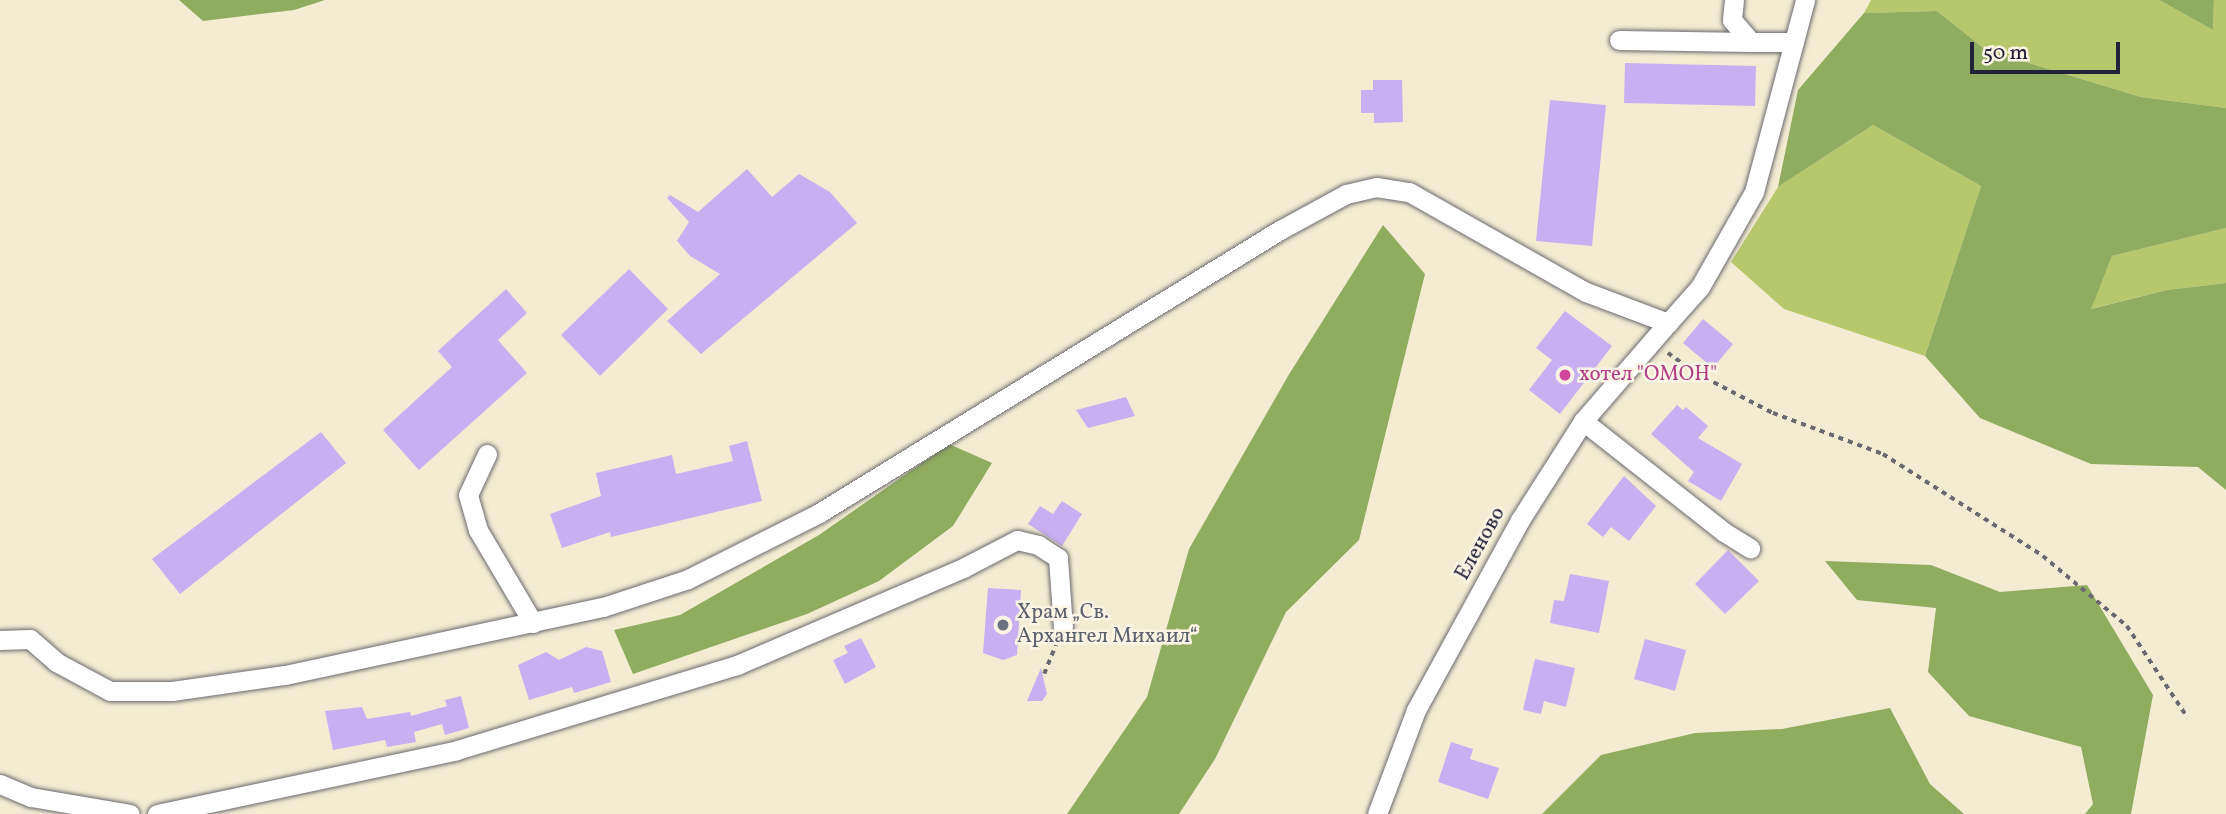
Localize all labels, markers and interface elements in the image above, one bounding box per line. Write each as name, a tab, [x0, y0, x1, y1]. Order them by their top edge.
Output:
scale bar	[1974, 28, 2124, 72]
text: 50 m	[1983, 39, 2028, 68]
place label: хотел "ОМОН"	[1579, 362, 1717, 388]
marker: хотел "ОМОН"	[1557, 367, 1573, 383]
street label: Еленово	[1451, 503, 1511, 585]
place label: Храм „Св. Архангел Михаил“	[1017, 600, 1198, 650]
marker: Храм „Св. Архангел Михаил“	[995, 617, 1011, 633]

